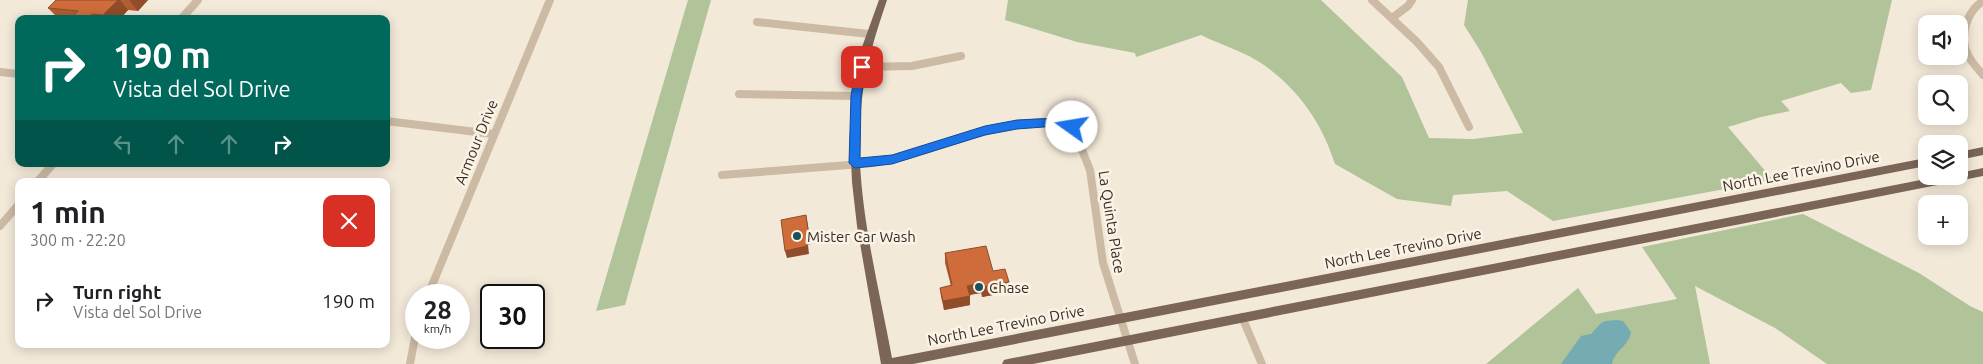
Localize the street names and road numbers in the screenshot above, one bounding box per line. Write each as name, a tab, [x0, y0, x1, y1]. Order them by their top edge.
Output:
street label: Armour Drive	[451, 97, 501, 187]
street label: North Lee Trevino Drive	[1721, 147, 1881, 195]
street label: La Quinta Place	[1095, 169, 1129, 275]
street label: North Lee Trevino Drive	[1323, 224, 1483, 272]
street label: North Lee Trevino Drive	[926, 301, 1086, 349]

